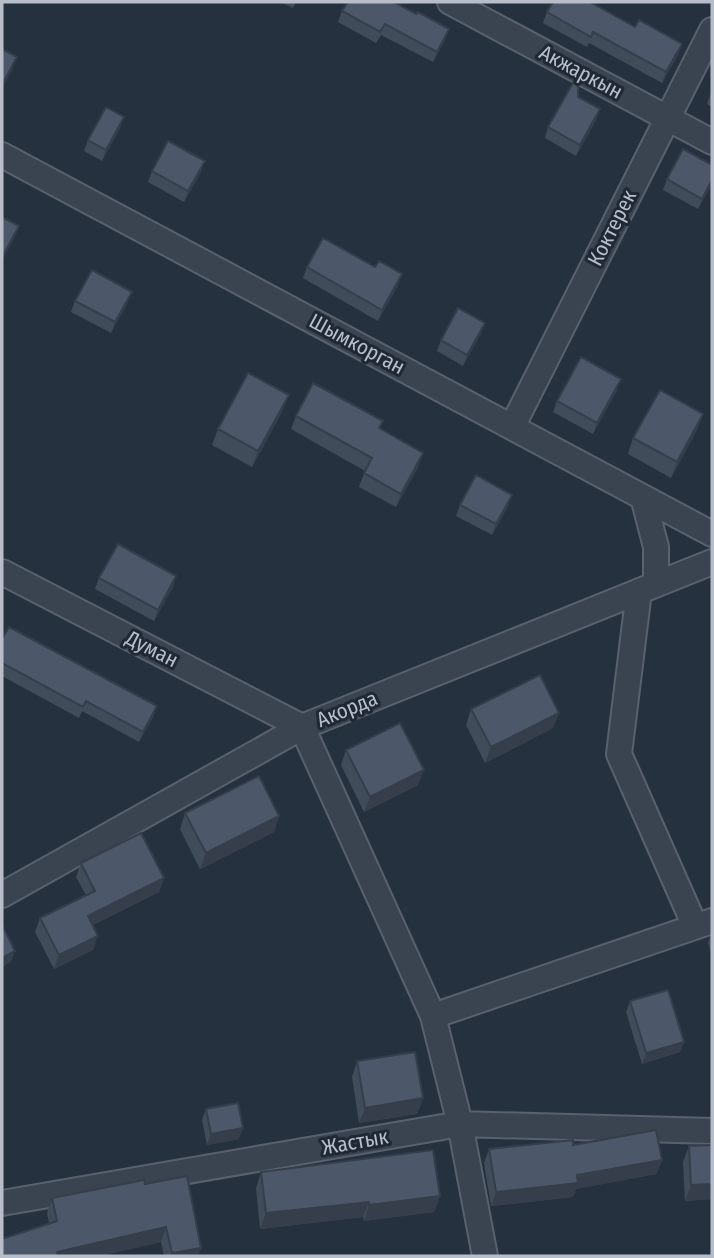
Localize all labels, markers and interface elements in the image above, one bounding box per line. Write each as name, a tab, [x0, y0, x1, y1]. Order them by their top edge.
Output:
street label: Акжаркын	[535, 39, 627, 105]
street label: Коктерек	[582, 186, 642, 270]
street label: Шымкорган	[305, 308, 409, 380]
street label: Думан	[121, 624, 182, 673]
street label: Акорда	[313, 685, 381, 733]
street label: Жастык	[320, 1123, 390, 1161]

